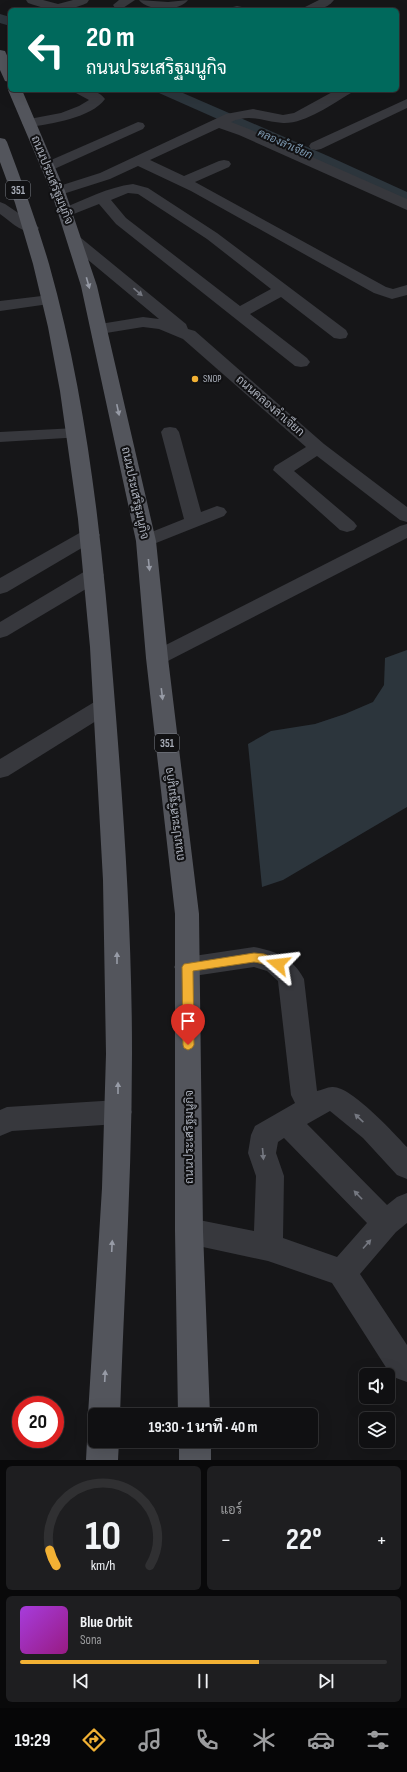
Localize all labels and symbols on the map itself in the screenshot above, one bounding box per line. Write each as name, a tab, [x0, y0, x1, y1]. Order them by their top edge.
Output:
water label: คลองลำเจียก	[256, 124, 315, 162]
street label: ถนนประเสริฐมนูกิจ	[27, 134, 77, 226]
road number: 351	[6, 181, 30, 199]
one-way arrow	[85, 278, 91, 290]
one-way arrow	[133, 287, 143, 296]
street label: ถนนคลองลำเจียก	[233, 371, 308, 440]
place label: SNOP	[203, 373, 222, 385]
marker: SNOP	[190, 374, 200, 384]
one-way arrow	[115, 404, 121, 416]
street label: ถนนประเสริฐมนูกิจ	[118, 446, 152, 540]
one-way arrow	[146, 559, 152, 571]
one-way arrow	[158, 688, 165, 700]
road number: 351	[155, 734, 179, 752]
street label: ถนนประเสริฐมนูกิจ	[162, 766, 188, 862]
position arrow	[257, 943, 299, 985]
one-way arrow	[114, 951, 120, 964]
pin	[171, 1004, 205, 1045]
one-way arrow	[115, 1081, 121, 1094]
street label: ถนนประเสริฐมนูกิจ	[182, 1090, 197, 1184]
one-way arrow	[354, 1113, 364, 1123]
one-way arrow	[260, 1147, 267, 1160]
one-way arrow	[353, 1190, 363, 1200]
one-way arrow	[363, 1238, 372, 1249]
one-way arrow	[108, 1240, 115, 1252]
one-way arrow	[102, 1370, 109, 1382]
speed limit sign: 20	[12, 1396, 64, 1448]

